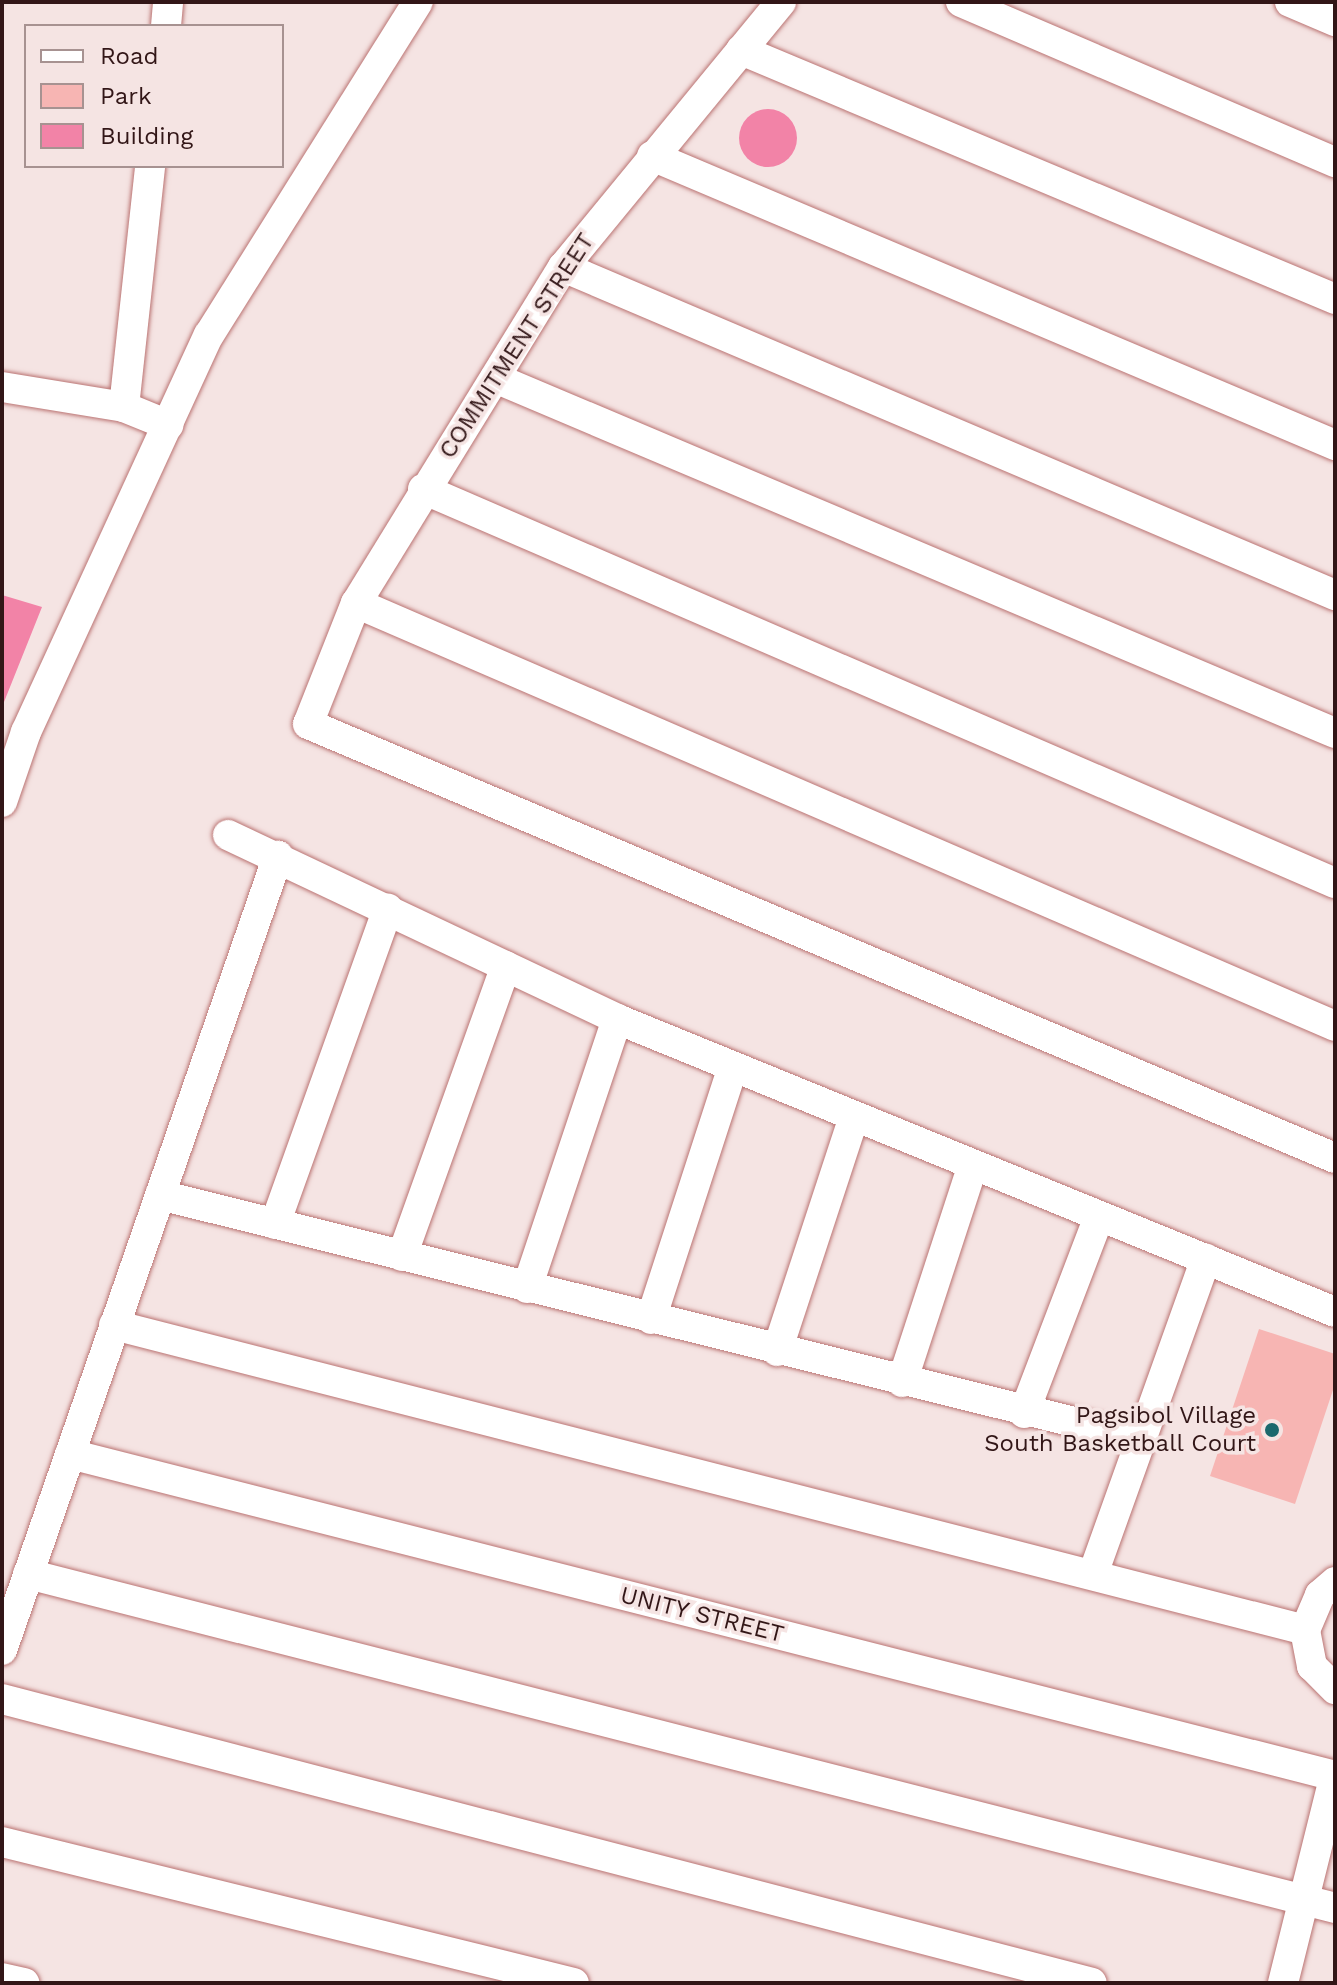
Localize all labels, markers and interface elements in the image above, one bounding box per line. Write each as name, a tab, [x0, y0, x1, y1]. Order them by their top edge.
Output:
legend	[24, 24, 284, 168]
text: Road	[100, 42, 159, 70]
text: Park	[100, 82, 152, 110]
text: Building	[100, 122, 193, 150]
street label: COMMITMENT STREET	[433, 228, 601, 464]
place label: Pagsibol Village South Basketball Court	[983, 1402, 1256, 1458]
marker: Pagsibol Village South Basketball Court	[1263, 1421, 1281, 1439]
street label: UNITY STREET	[617, 1581, 787, 1649]

